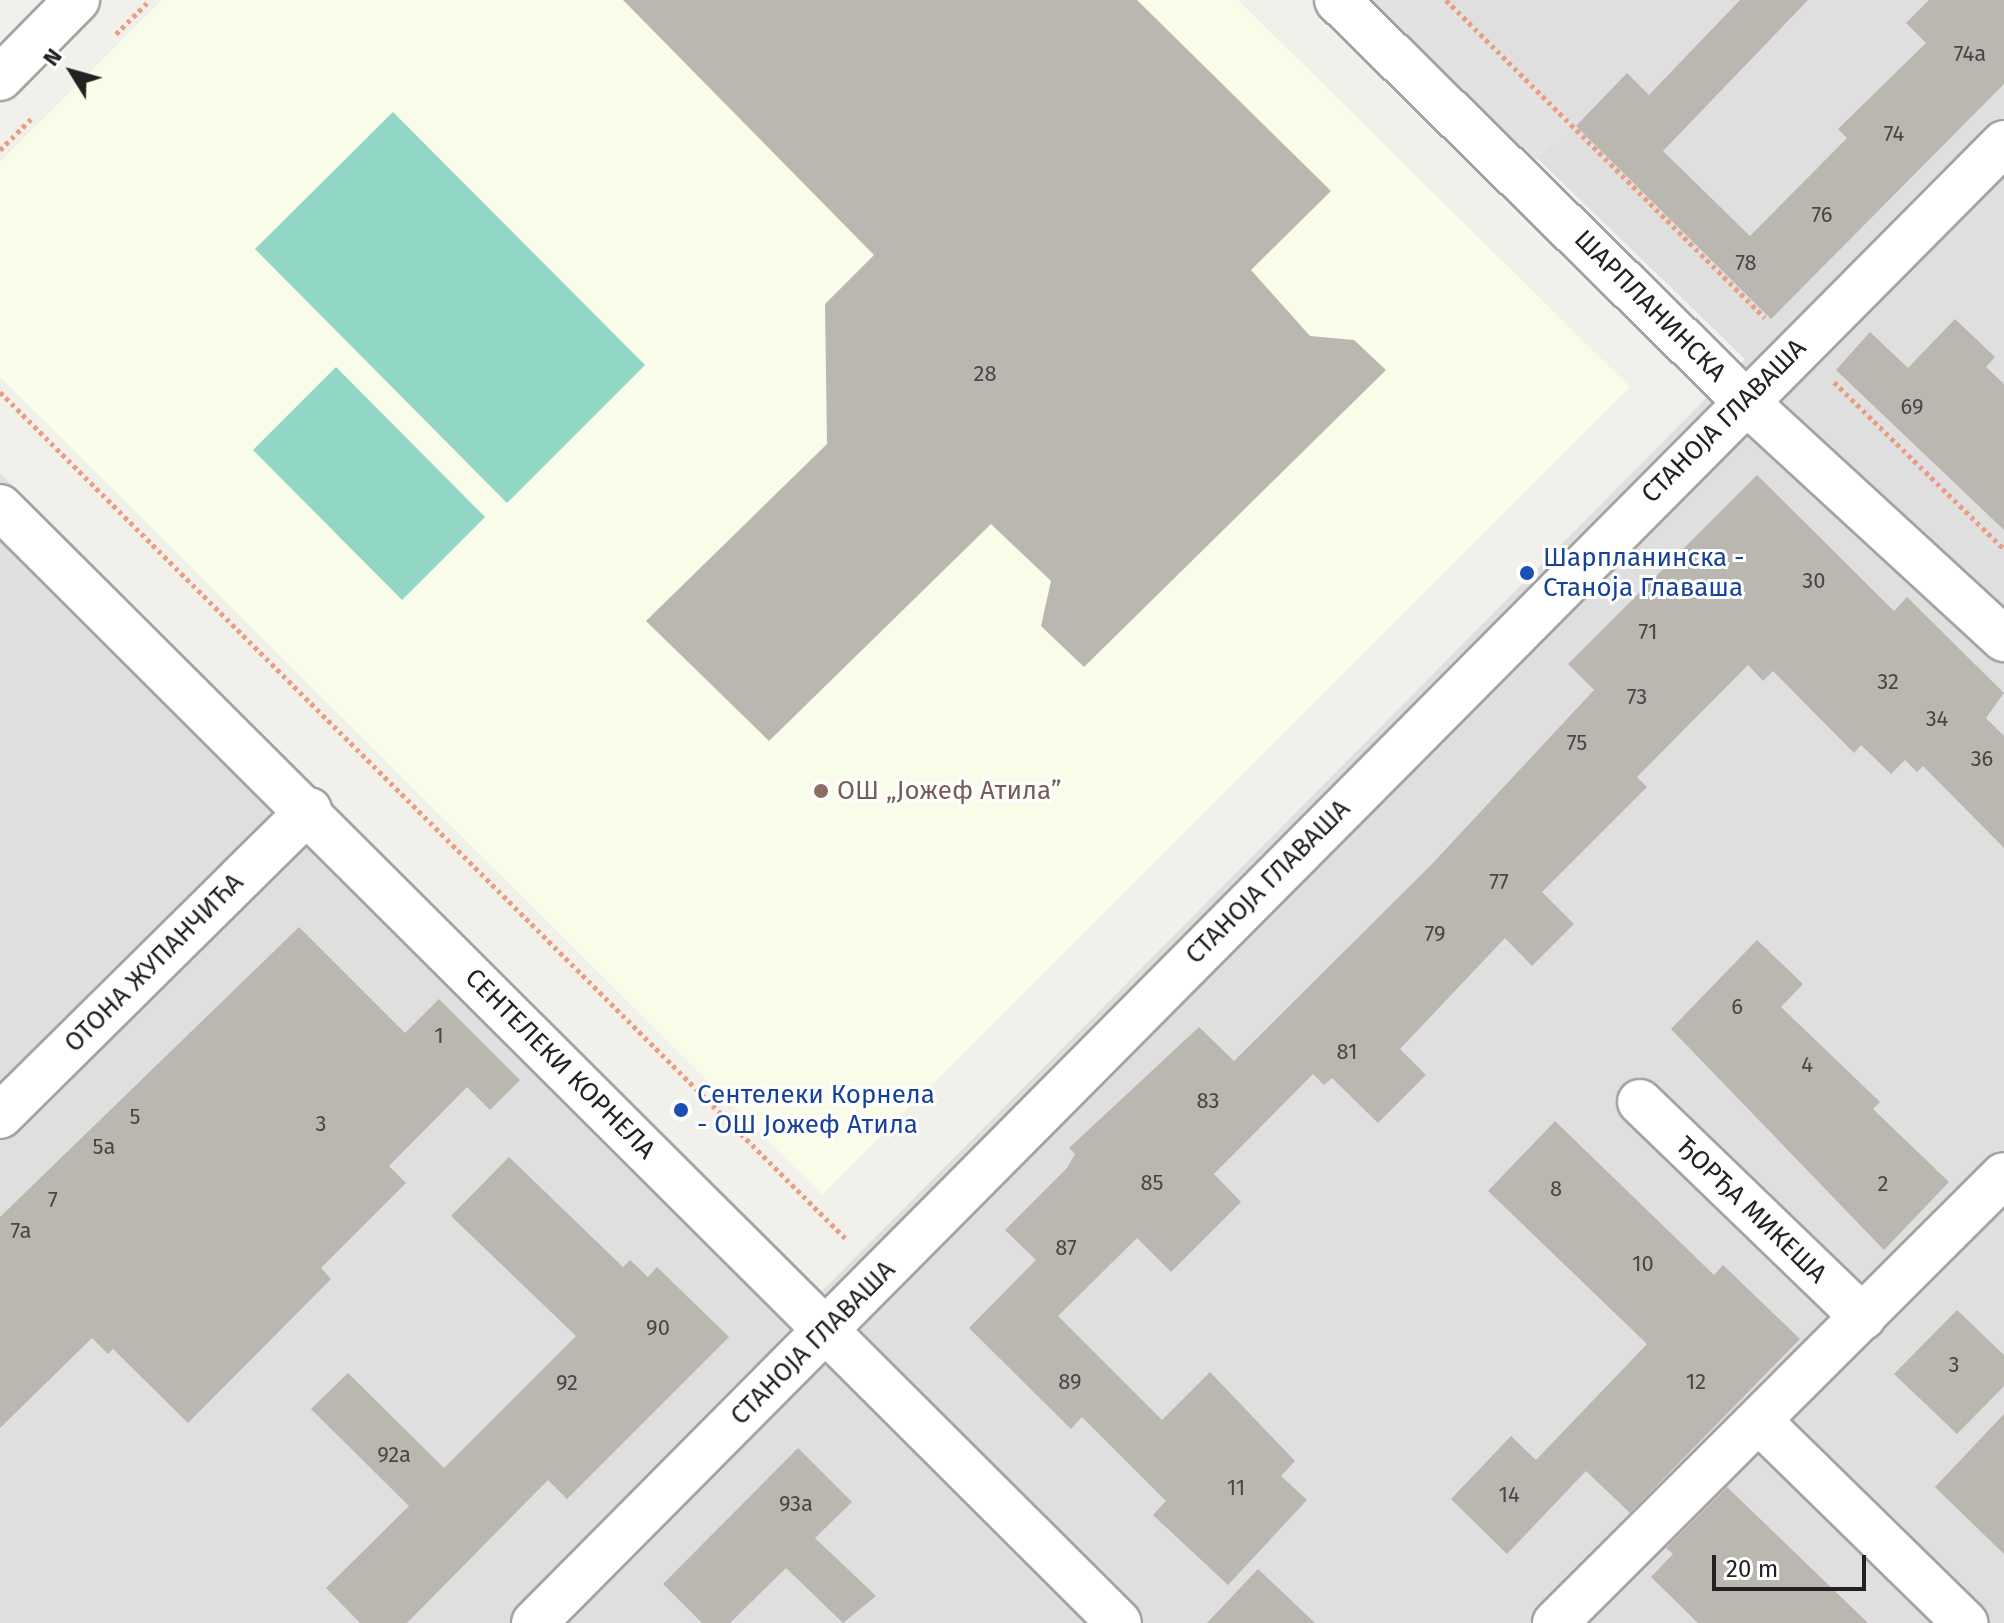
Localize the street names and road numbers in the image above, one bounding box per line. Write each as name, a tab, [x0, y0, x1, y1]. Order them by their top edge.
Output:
street label: ШАРПЛАНИНСКА	[1568, 224, 1732, 388]
street label: СТАНОЈА ГЛАВАША	[1635, 332, 1813, 510]
street label: СТАНОЈА ГЛАВАША	[1179, 793, 1357, 971]
street label: ОТОНА ЖУПАНЧИЋА	[58, 867, 250, 1059]
street label: СЕНТЕЛЕКИ КОРНЕЛА	[458, 962, 662, 1166]
street label: ЂОРЂА МИКЕША	[1669, 1130, 1833, 1290]
street label: СТАНОЈА ГЛАВАША	[724, 1254, 902, 1432]

